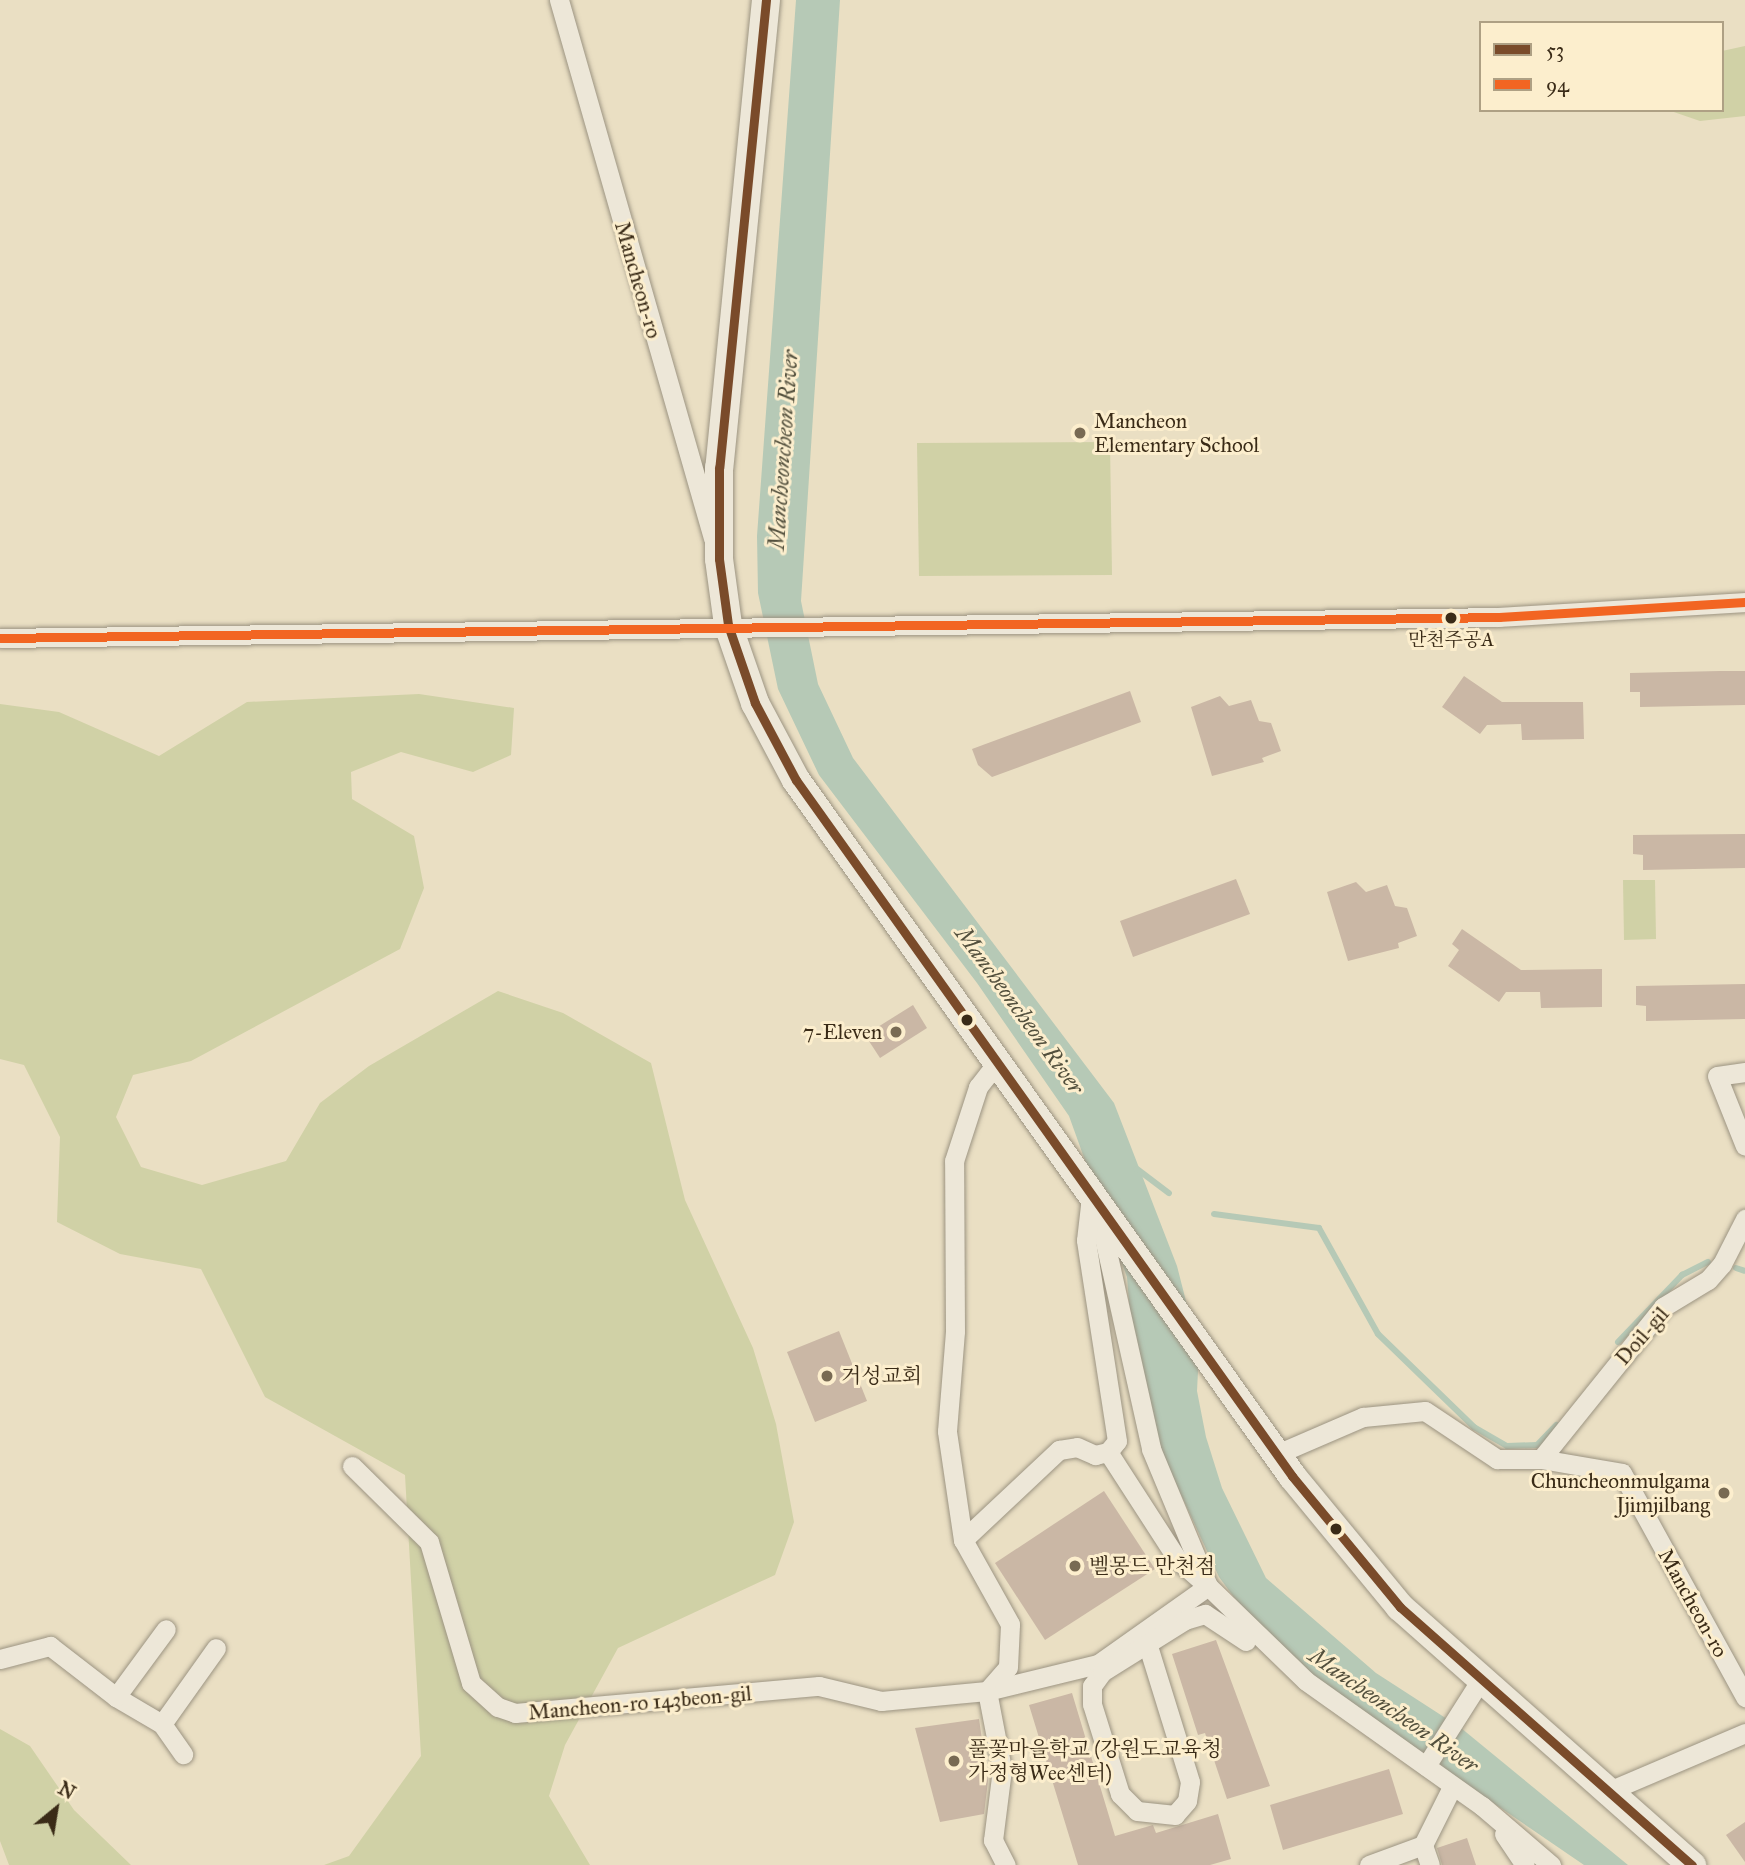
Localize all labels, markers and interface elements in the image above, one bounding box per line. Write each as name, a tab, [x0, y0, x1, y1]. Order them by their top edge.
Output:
legend	[1479, 21, 1724, 112]
text: 53	[1546, 37, 1564, 63]
text: 94	[1546, 72, 1569, 98]
street label: Mancheon-ro	[609, 219, 667, 341]
water label: Mancheoncheon River	[762, 349, 804, 551]
place label: Mancheon Elementary School	[1094, 408, 1259, 458]
marker: Mancheon Elementary School	[1072, 425, 1088, 441]
marker: 만천주공A	[1444, 611, 1458, 625]
place label: 만천주공A	[1408, 629, 1494, 651]
water label: Mancheoncheon River	[950, 921, 1090, 1099]
unlabelled marker	[960, 1013, 974, 1027]
place label: 7-Eleven	[803, 1019, 882, 1045]
marker: 7-Eleven	[888, 1024, 904, 1040]
street label: Doil-gil	[1610, 1302, 1674, 1370]
place label: 거성교회	[841, 1363, 922, 1389]
marker: 거성교회	[819, 1368, 835, 1384]
place label: Chuncheonmulgama Jjimjilbang	[1531, 1468, 1710, 1518]
marker: Chuncheonmulgama Jjimjilbang	[1716, 1485, 1732, 1501]
unlabelled marker	[1329, 1522, 1343, 1536]
street label: Mancheon-ro	[1653, 1544, 1733, 1662]
place label: 벨몽드 만천점	[1089, 1553, 1215, 1579]
marker: 벨몽드 만천점	[1067, 1558, 1083, 1574]
water label: Mancheoncheon River	[1304, 1641, 1484, 1779]
street label: Mancheon-ro 143beon-gil	[527, 1681, 753, 1725]
place label: 풀꽃마을학교 (강원도교육청 가정형Wee센터)	[968, 1736, 1222, 1786]
marker: 풀꽃마을학교 (강원도교육청 가정형Wee센터)	[946, 1753, 962, 1769]
north arrow	[21, 1774, 91, 1844]
text: N	[54, 1776, 79, 1804]

